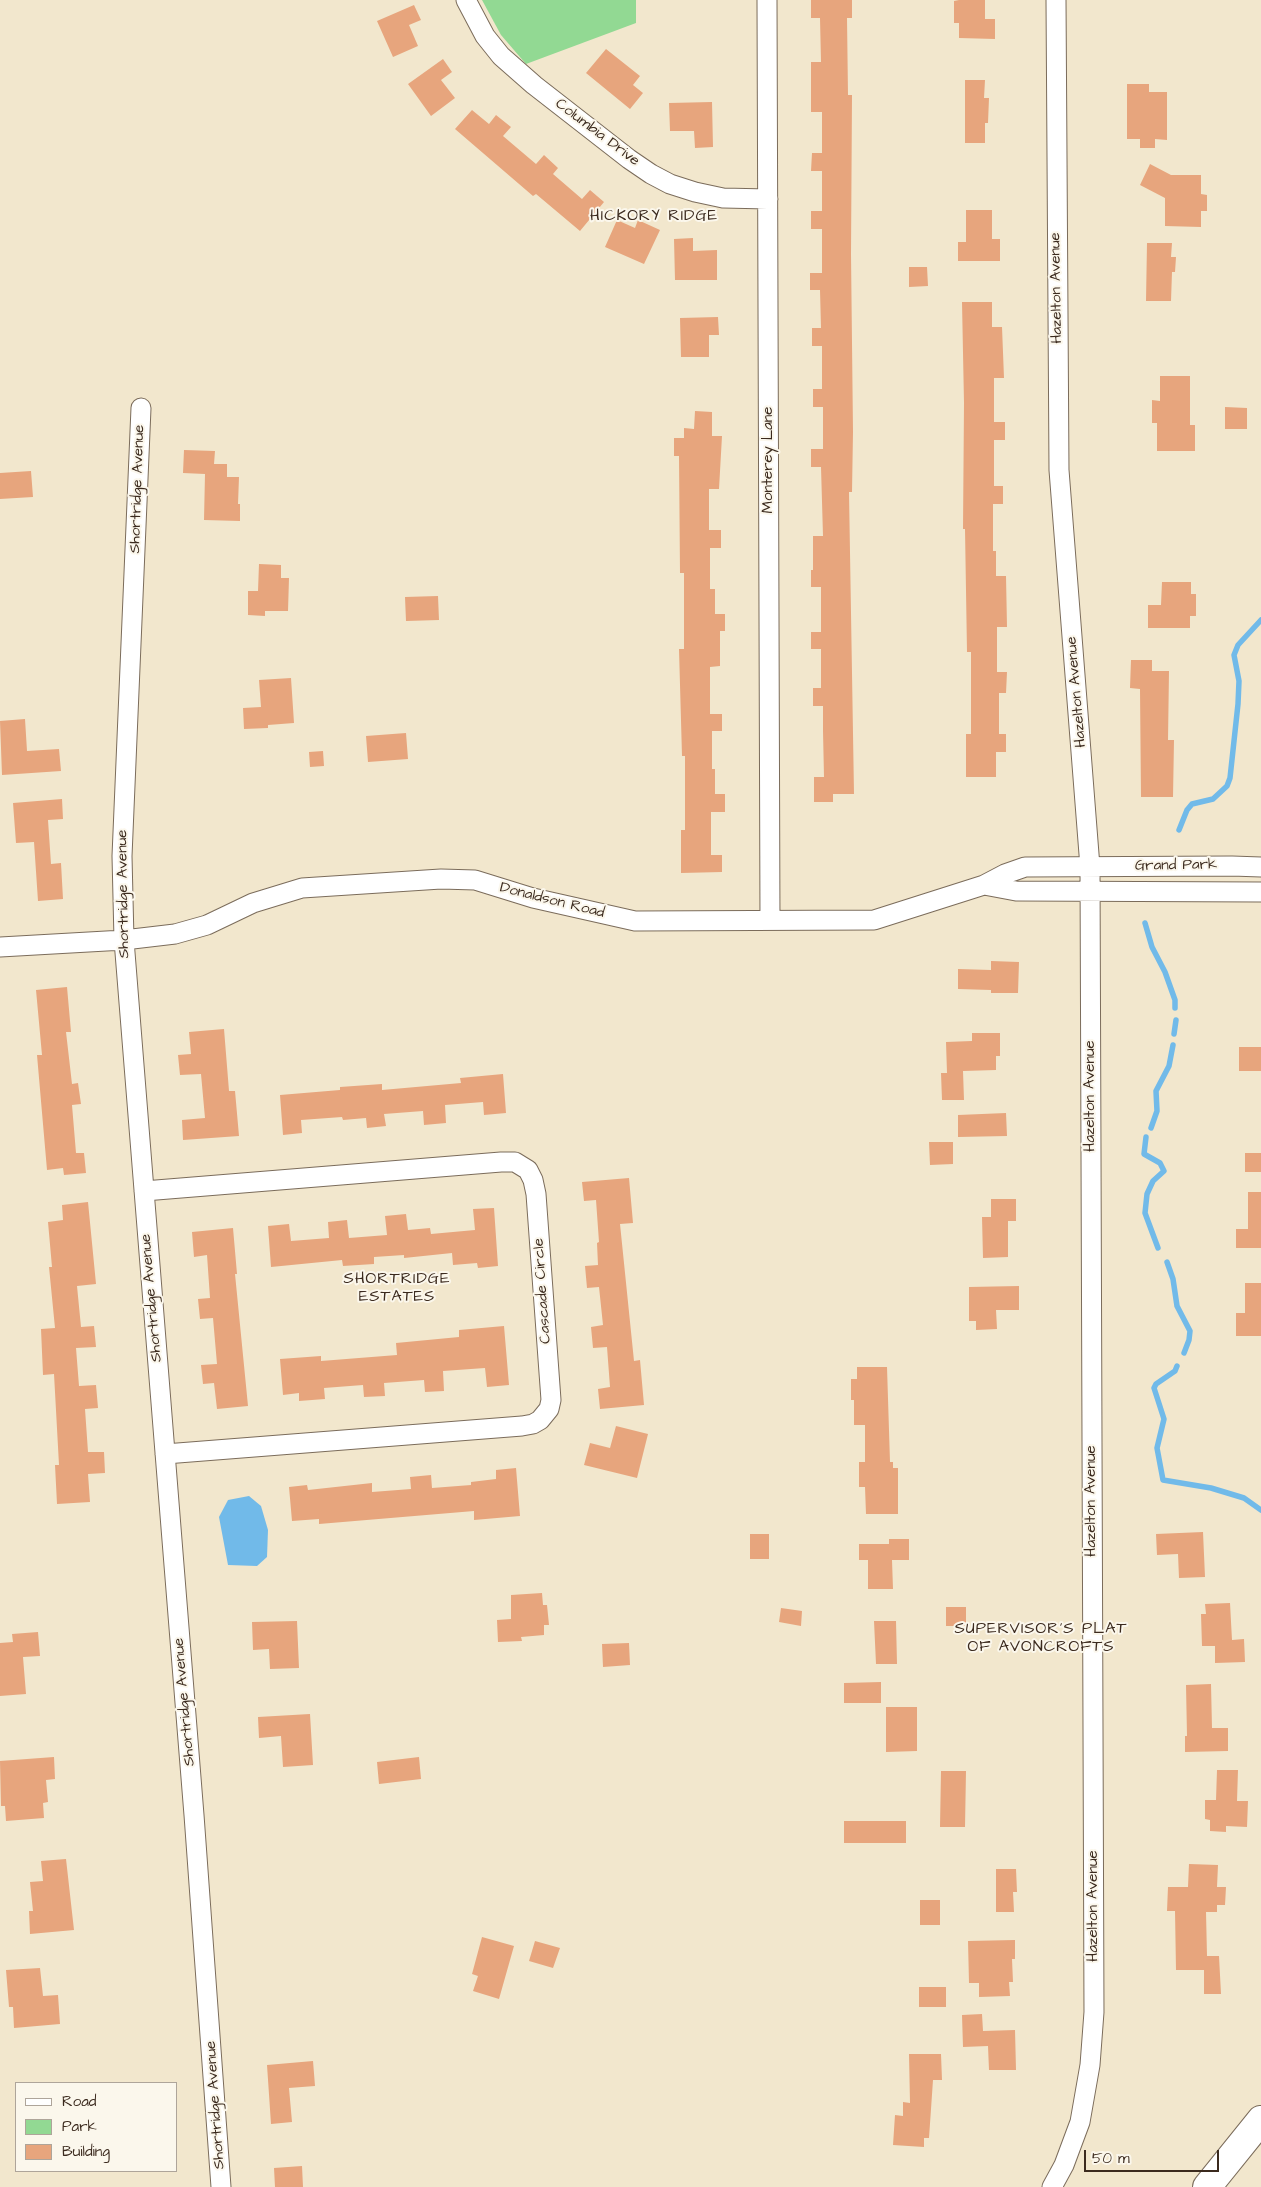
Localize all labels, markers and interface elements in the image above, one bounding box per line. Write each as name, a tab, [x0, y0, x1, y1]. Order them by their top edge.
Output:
street label: Columbia Drive	[551, 95, 643, 171]
district label: HICKORY RIDGE	[588, 207, 720, 227]
street label: Hazelton Avenue	[1047, 232, 1067, 344]
street label: Monterey Lane	[760, 407, 778, 513]
street label: Shortridge Avenue	[127, 424, 149, 554]
street label: Hazelton Avenue	[1063, 636, 1091, 748]
street label: Shortridge Avenue	[114, 830, 134, 958]
street label: Grand Park	[1135, 856, 1217, 876]
street label: Donaldson Road	[498, 879, 606, 923]
street label: Hazelton Avenue	[1082, 1040, 1100, 1152]
street label: Shortridge Avenue	[137, 1233, 167, 1363]
street label: Cascade Circle	[530, 1238, 556, 1344]
district label: SHORTRIDGE ESTATES	[342, 1270, 452, 1308]
street label: Hazelton Avenue	[1083, 1445, 1101, 1557]
district label: SUPERVISOR'S PLAT OF AVONCROFTS	[952, 1620, 1130, 1658]
street label: Shortridge Avenue	[170, 1637, 200, 1767]
street label: Hazelton Avenue	[1085, 1850, 1103, 1962]
street label: Shortridge Avenue	[203, 2040, 229, 2170]
legend	[15, 2082, 178, 2172]
text: Road	[62, 2091, 96, 2112]
text: Park	[62, 2116, 97, 2137]
scale bar	[1086, 2140, 1221, 2172]
text: Building	[62, 2141, 110, 2162]
text: 50 m	[1092, 2148, 1130, 2169]

